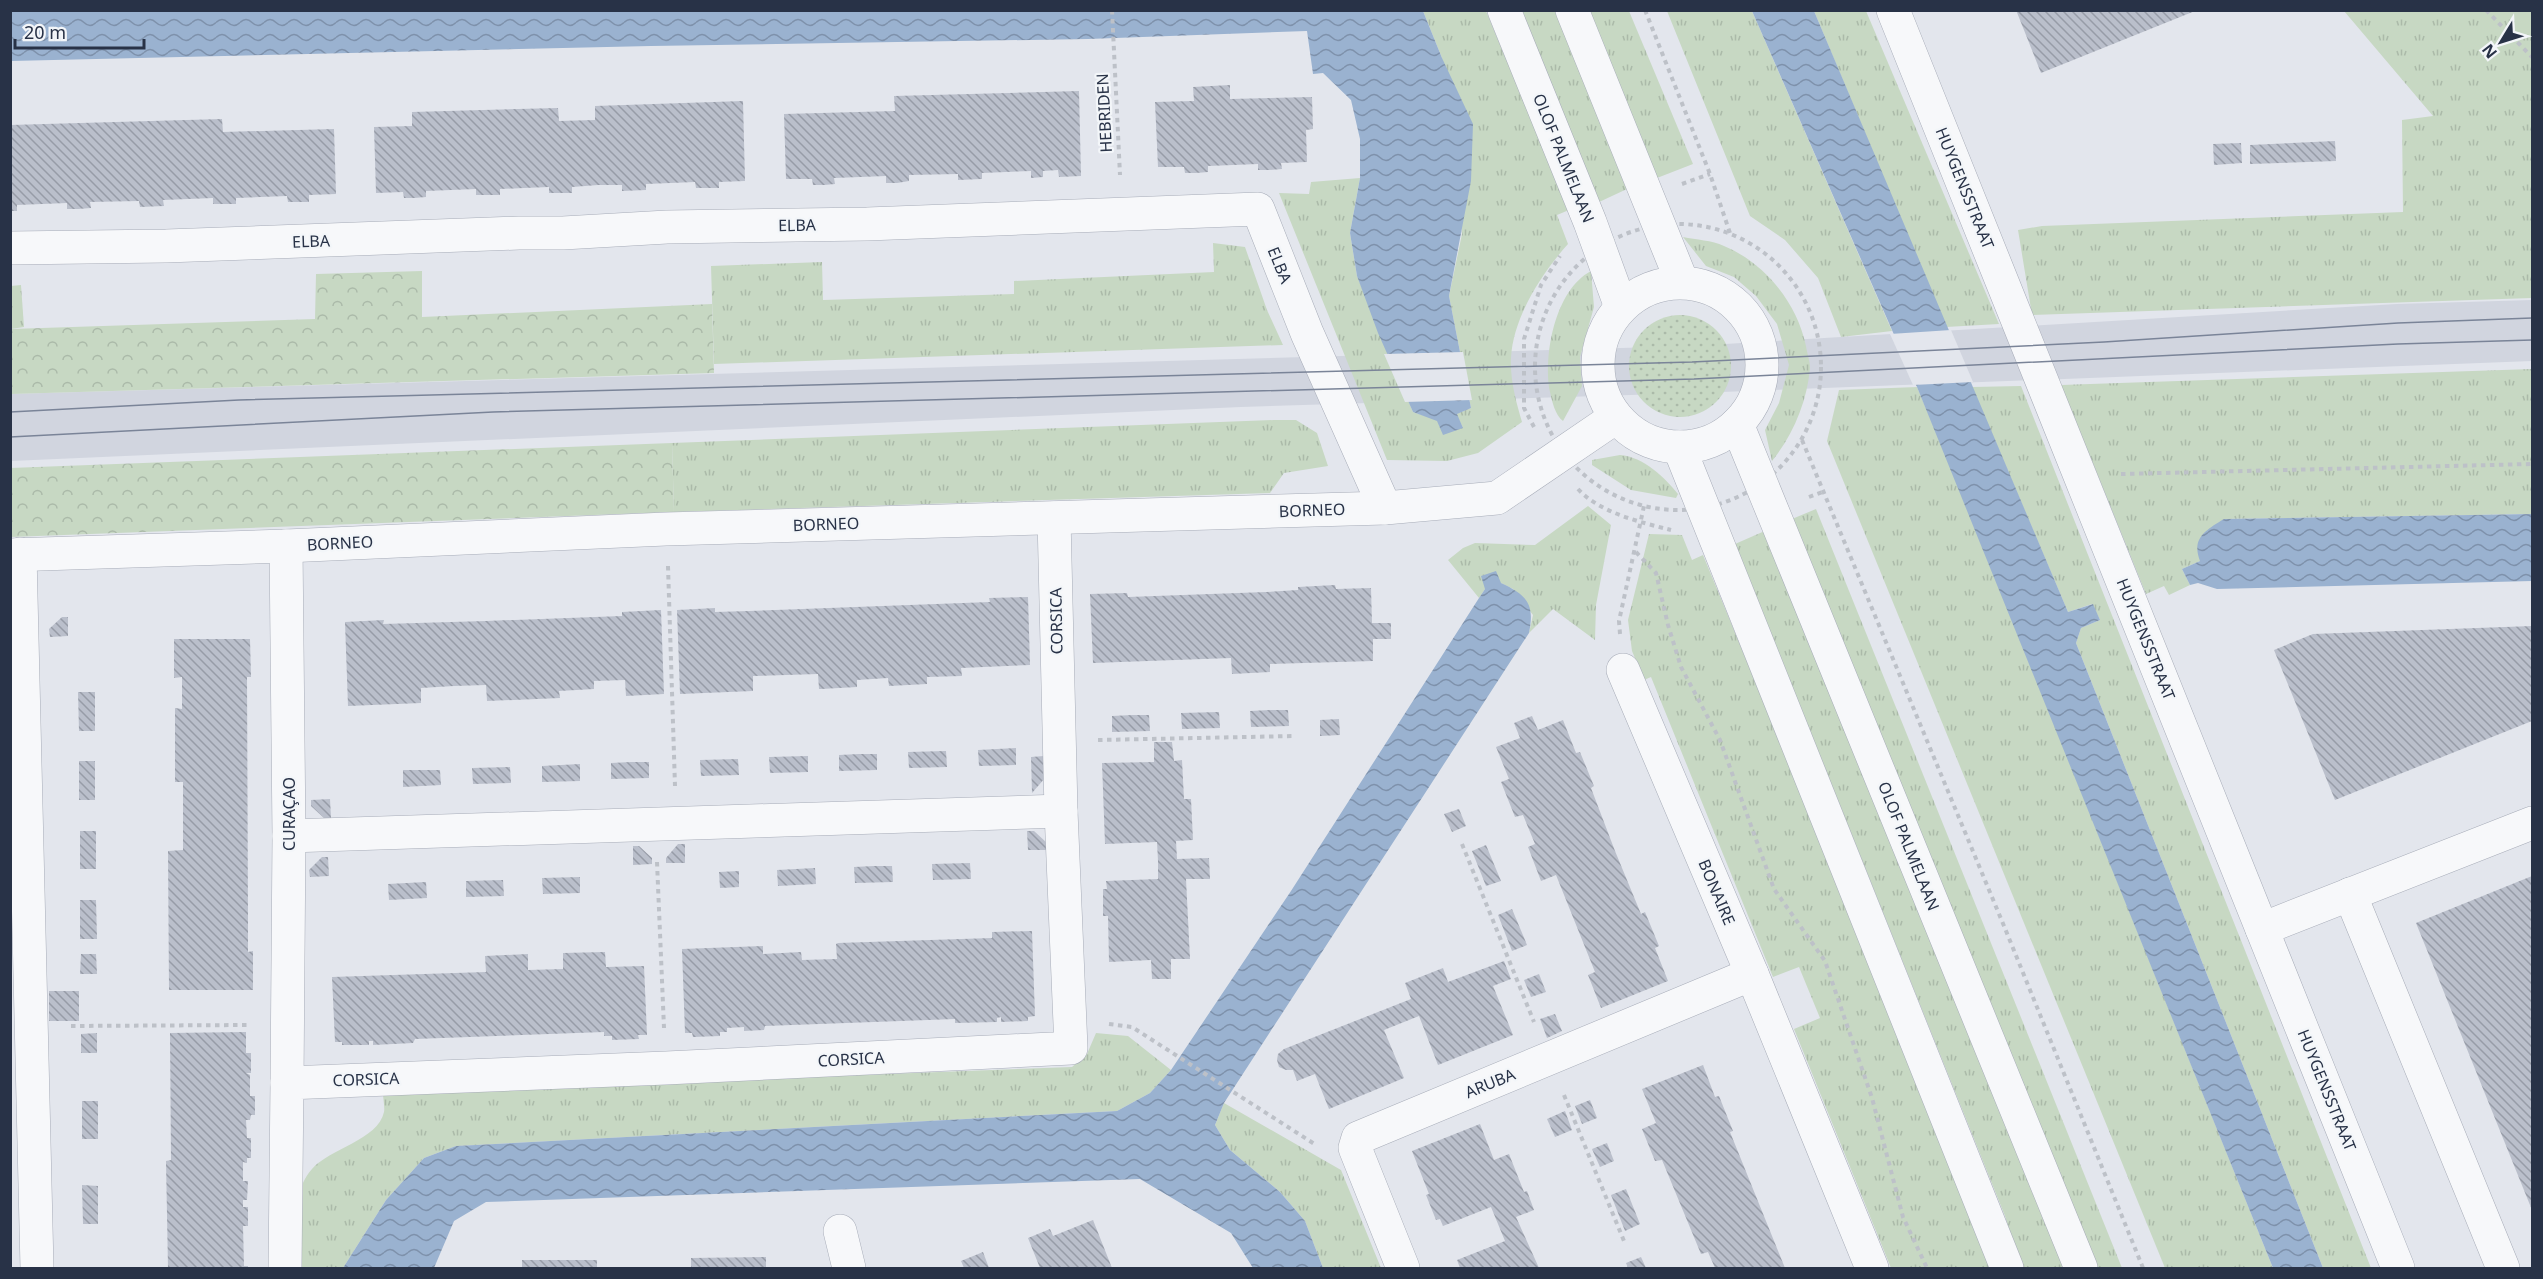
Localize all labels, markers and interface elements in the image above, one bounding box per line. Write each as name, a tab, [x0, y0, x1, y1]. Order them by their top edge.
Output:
scale bar	[15, 12, 144, 50]
north arrow	[2471, 12, 2531, 72]
text: 20 m	[24, 20, 66, 44]
text: N	[2477, 39, 2502, 63]
street label: HEBRIDEN	[1091, 73, 1117, 153]
street label: OLOF PALMELAAN	[1528, 90, 1600, 226]
street label: HUYGENSSTRAAT	[1931, 124, 2000, 252]
street label: ELBA	[778, 214, 817, 236]
street label: ELBA	[292, 229, 331, 253]
street label: ELBA	[1263, 243, 1298, 287]
street label: BORNEO	[1278, 498, 1346, 522]
street label: BORNEO	[792, 512, 860, 536]
street label: BORNEO	[306, 530, 374, 556]
street label: HUYGENSSTRAAT	[2112, 575, 2181, 703]
street label: CORSICA	[1044, 587, 1068, 655]
street label: CURAÇAO	[278, 777, 300, 851]
street label: OLOF PALMELAAN	[1873, 778, 1945, 914]
street label: BONAIRE	[1693, 856, 1741, 928]
street label: HUYGENSSTRAAT	[2293, 1026, 2362, 1154]
street label: CORSICA	[817, 1046, 886, 1072]
street label: ARUBA	[1462, 1063, 1519, 1103]
street label: CORSICA	[332, 1067, 401, 1091]

